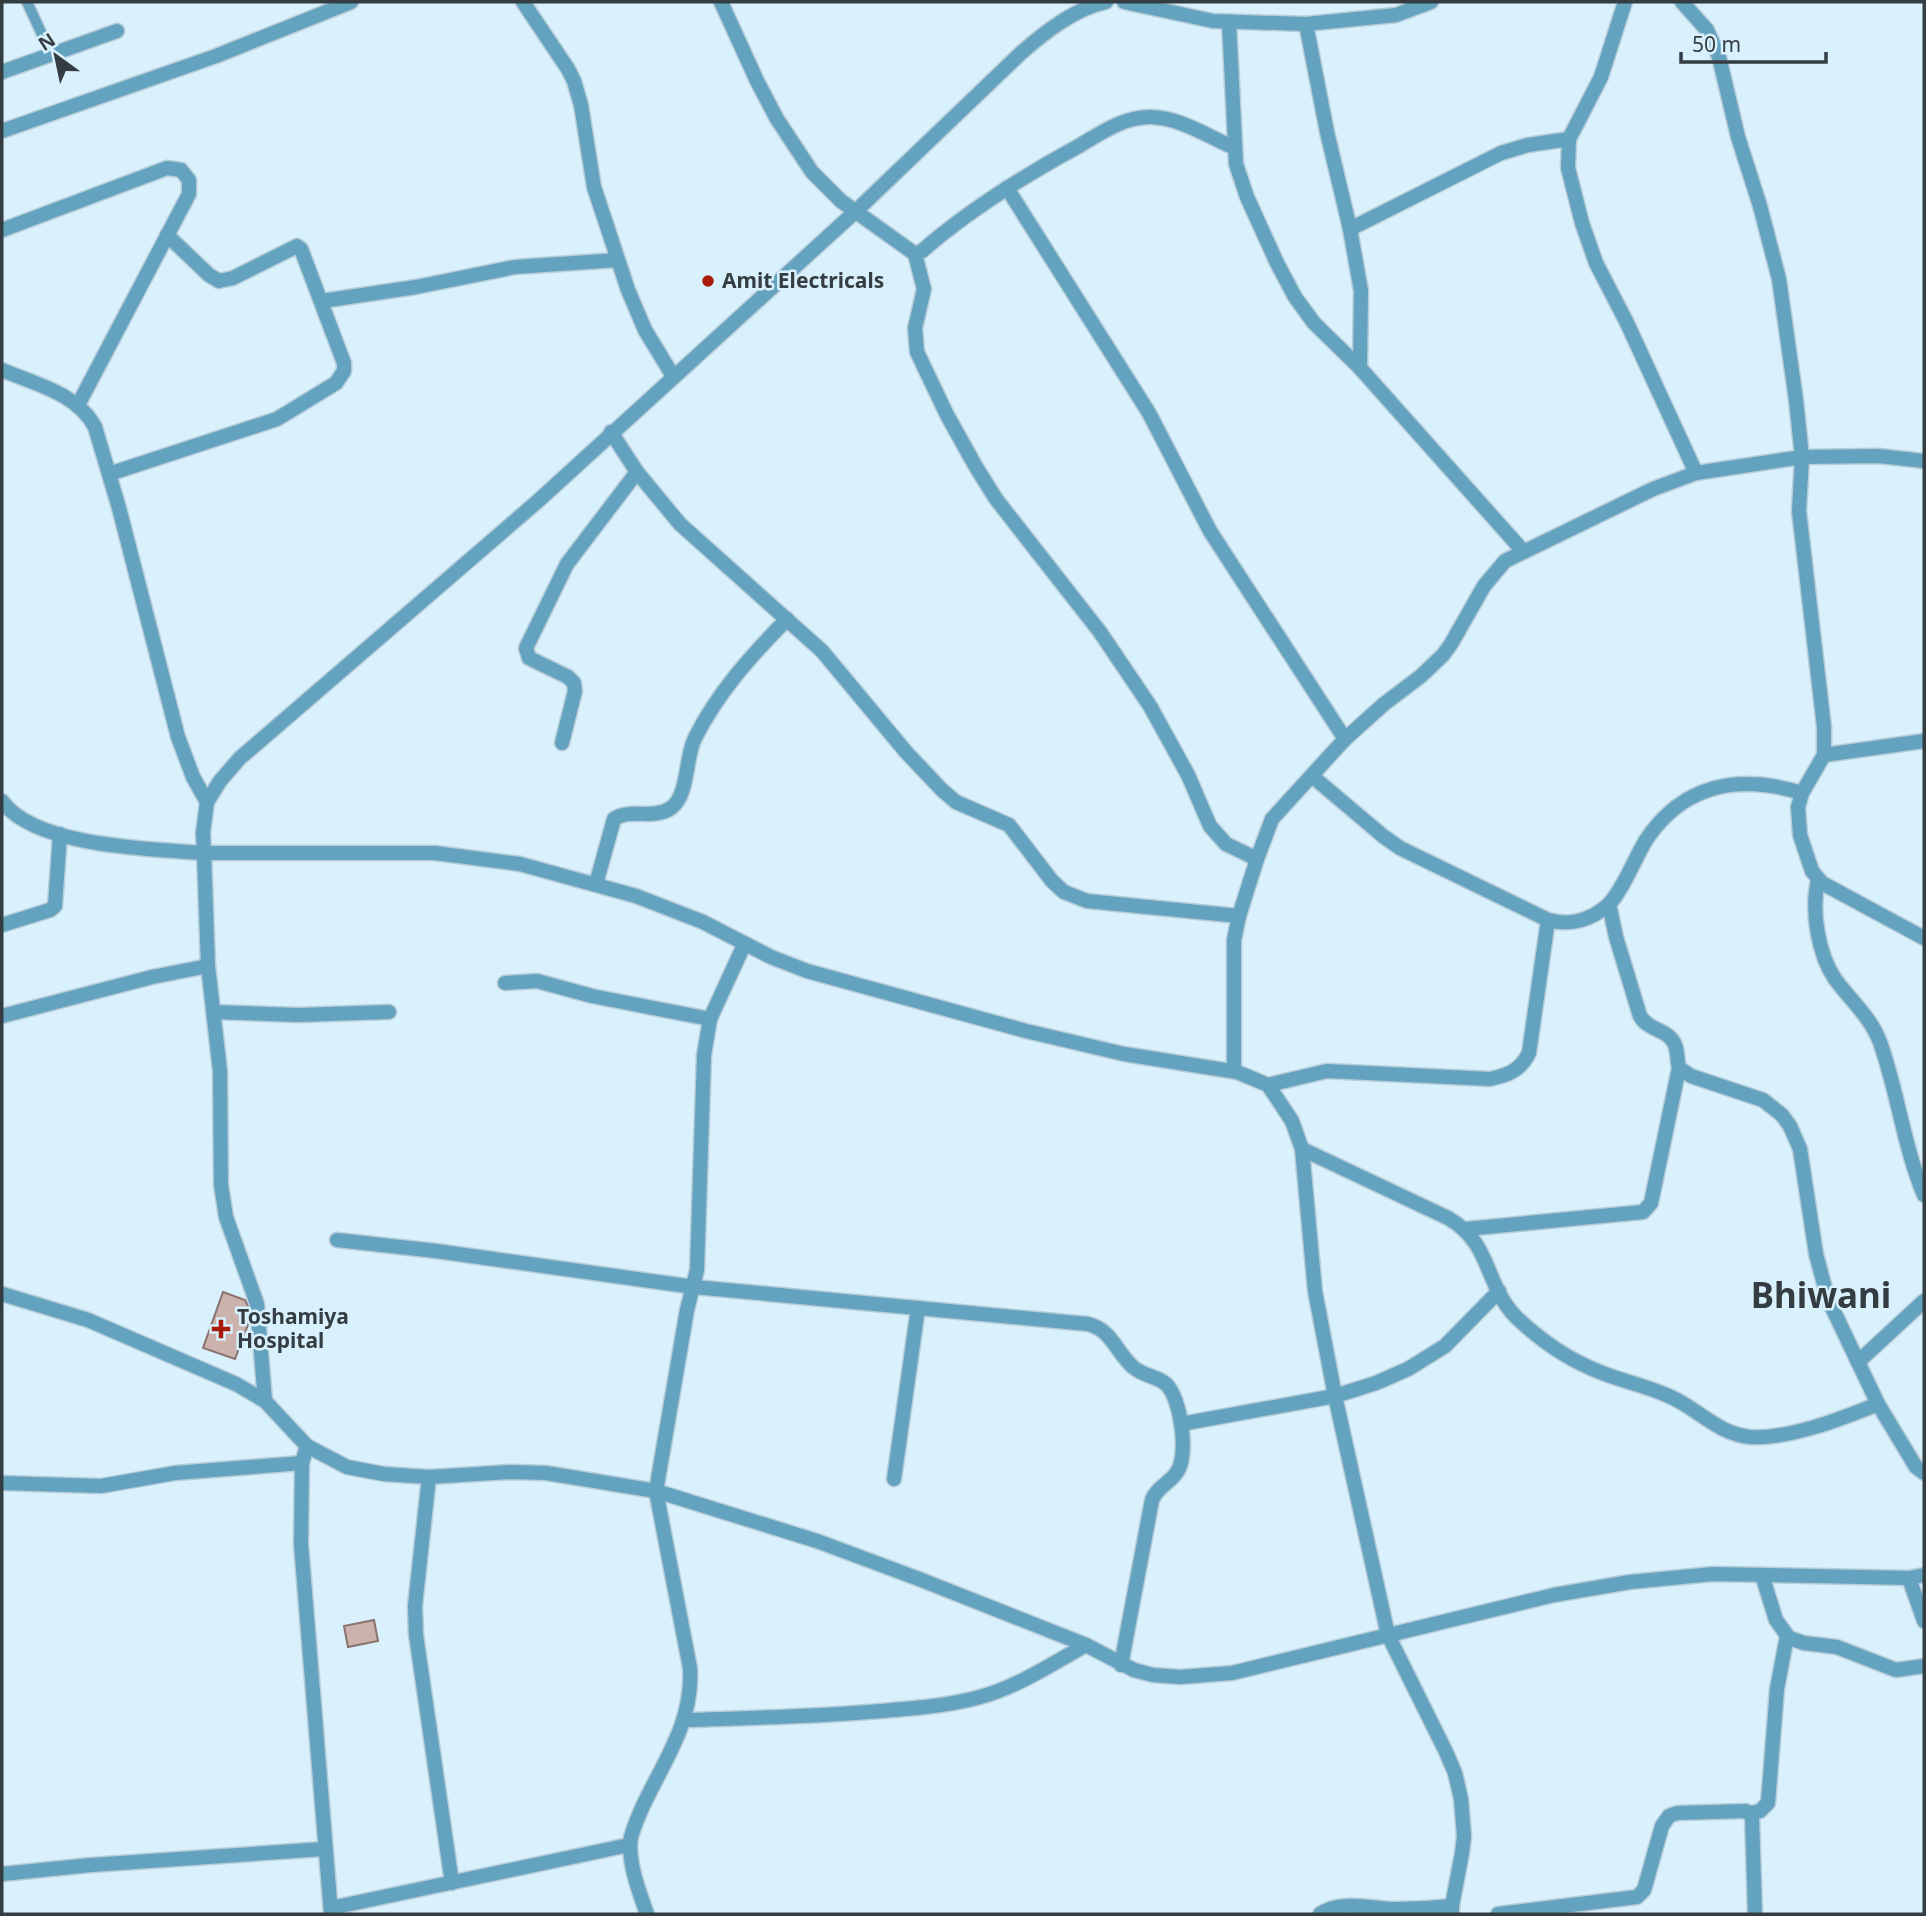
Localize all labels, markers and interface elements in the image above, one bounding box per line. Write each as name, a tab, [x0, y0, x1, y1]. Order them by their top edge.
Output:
north arrow	[21, 21, 91, 91]
scale bar	[1681, 21, 1826, 65]
text: N	[33, 27, 60, 57]
text: 50 m	[1692, 30, 1741, 58]
place label: Amit Electricals	[722, 266, 884, 294]
marker: Amit Electricals	[700, 273, 716, 289]
district label: Bhiwani	[1751, 1271, 1891, 1318]
place label: Toshamiya Hospital	[237, 1302, 349, 1354]
marker: Toshamiya Hospital	[211, 1319, 231, 1339]

